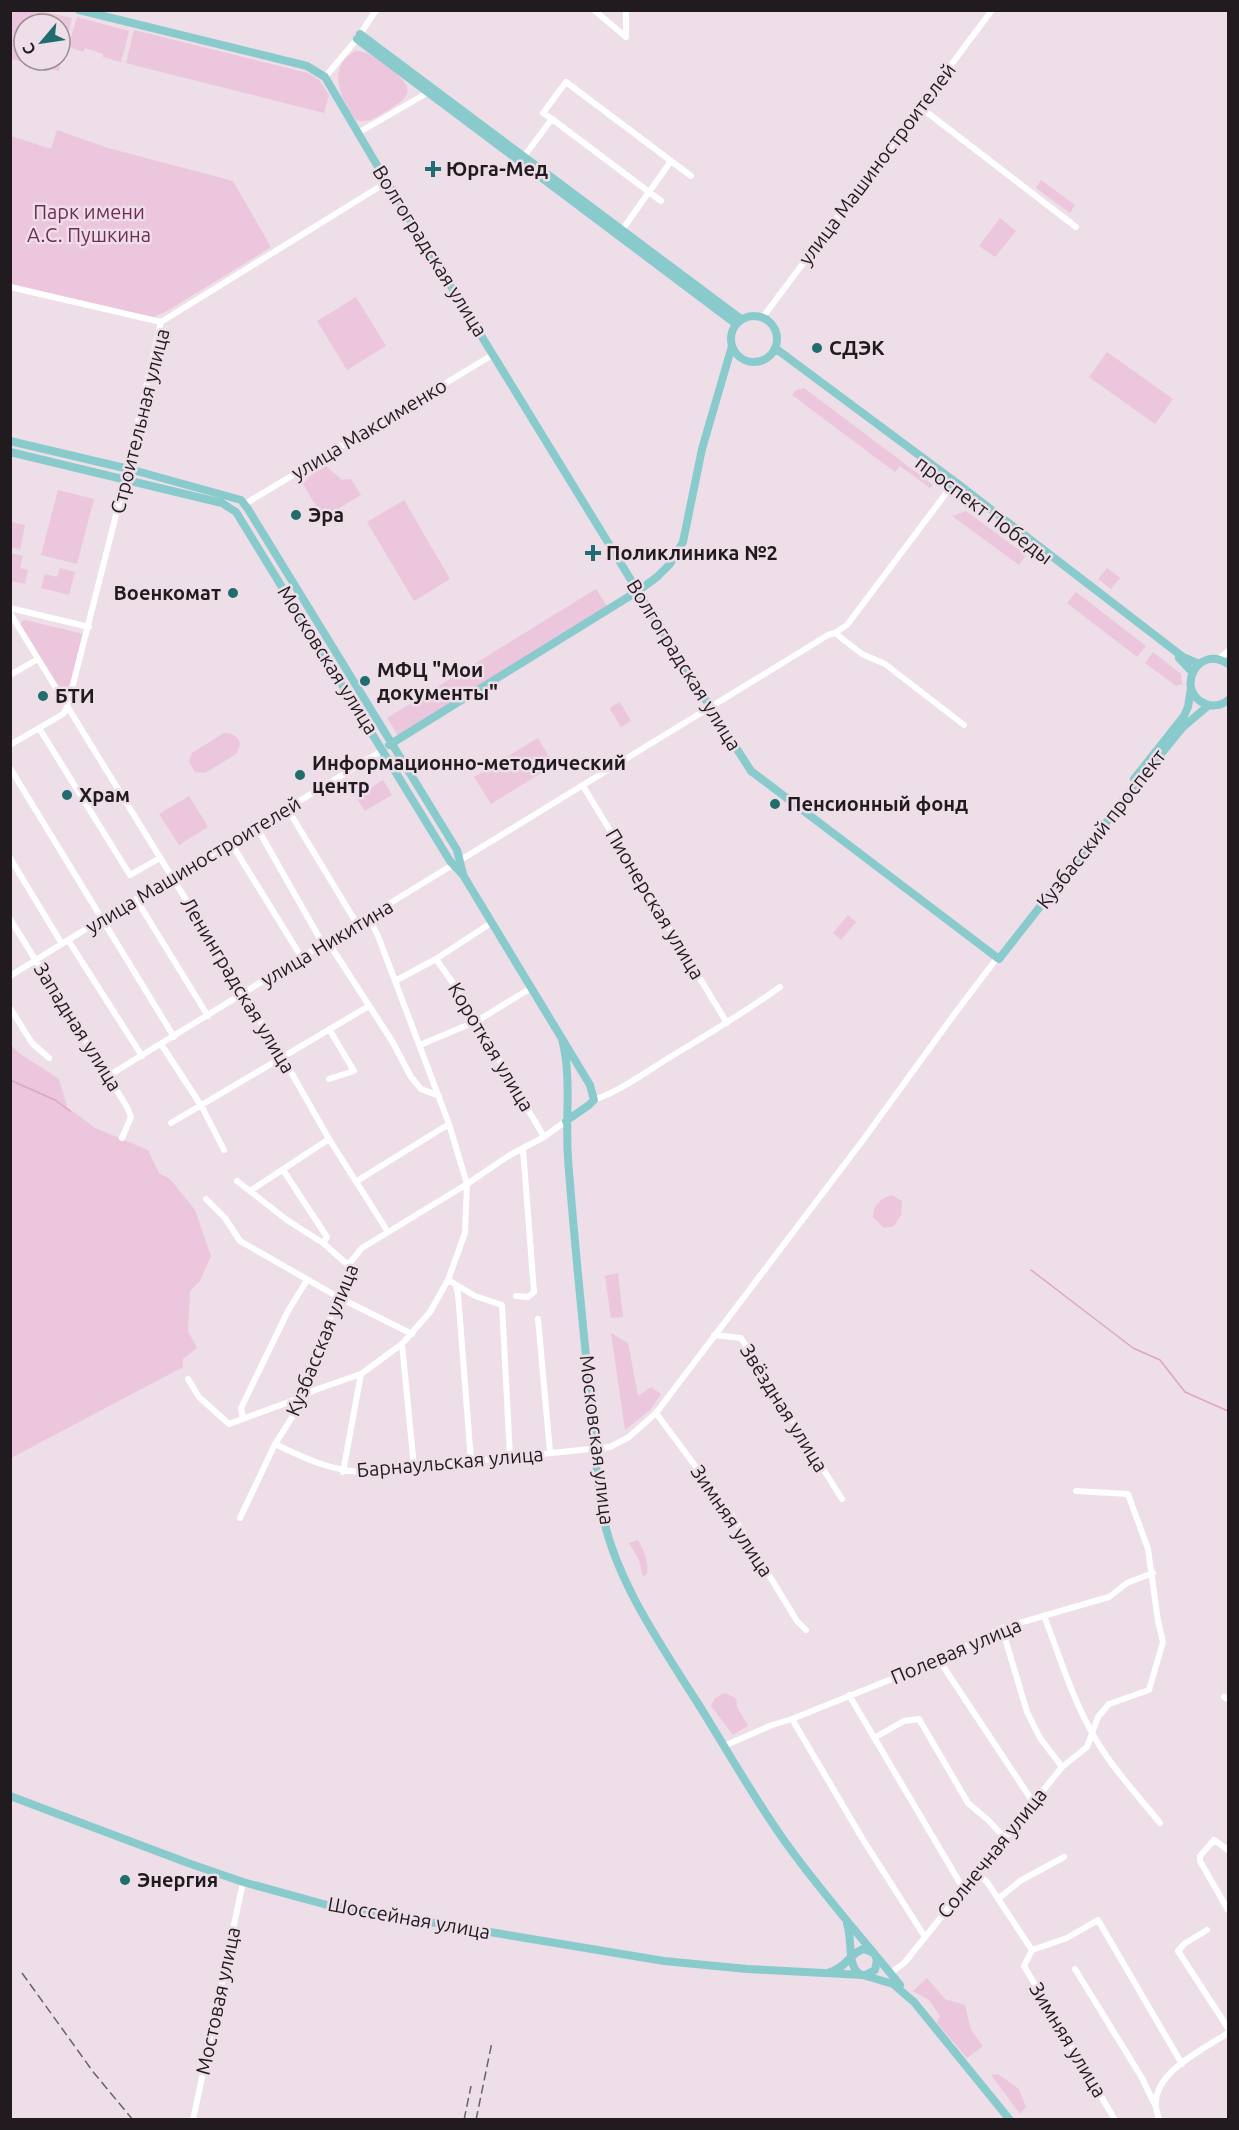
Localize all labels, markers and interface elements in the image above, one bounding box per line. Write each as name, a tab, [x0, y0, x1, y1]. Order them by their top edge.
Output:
north arrow	[12, 12, 72, 72]
text: С	[19, 40, 39, 58]
street label: улица Машиностроителей	[793, 58, 960, 269]
place label: Юрга-Мед	[446, 157, 548, 180]
marker: Юрга-Мед	[424, 160, 442, 178]
street label: Волгоградская улица	[368, 161, 493, 341]
park label: Парк имени А.С. Пушкина	[27, 200, 151, 246]
street label: Строительная улица	[105, 326, 174, 516]
place label: СДЭК	[829, 336, 885, 359]
marker: СДЭК	[810, 341, 824, 355]
street label: улица Максименко	[287, 373, 451, 484]
street label: проспект Победы	[911, 451, 1057, 569]
place label: Эра	[308, 503, 344, 526]
marker: Эра	[289, 508, 303, 522]
place label: Поликлиника №2	[606, 541, 778, 564]
marker: Поликлиника №2	[584, 544, 602, 562]
street label: Волгоградская улица	[622, 575, 747, 755]
place label: Военкомат	[114, 581, 221, 604]
street label: Московская улица	[273, 581, 383, 738]
marker: Военкомат	[226, 586, 240, 600]
place label: МФЦ "Мои документы"	[377, 658, 498, 704]
marker: МФЦ "Мои документы"	[358, 674, 372, 688]
place label: БТИ	[55, 684, 95, 707]
marker: БТИ	[36, 689, 50, 703]
street label: Кузбасский проспект	[1031, 744, 1170, 913]
place label: Информационно-методический центр	[312, 751, 626, 797]
marker: Информационно-методический центр	[293, 768, 307, 782]
place label: Храм	[79, 783, 130, 806]
marker: Храм	[60, 788, 74, 802]
street label: улица Машиностроителей	[81, 791, 304, 938]
place label: Пенсионный фонд	[787, 792, 968, 815]
marker: Пенсионный фонд	[768, 797, 782, 811]
street label: Пионерская улица	[601, 824, 710, 983]
street label: Ленинградская улица	[177, 892, 300, 1077]
street label: улица Никитина	[257, 894, 397, 991]
street label: Западная улица	[30, 958, 127, 1095]
street label: Короткая улица	[444, 978, 539, 1115]
street label: Кузбасская улица	[281, 1260, 363, 1419]
street label: Звёздная улица	[736, 1339, 833, 1476]
street label: Московская улица	[576, 1354, 619, 1526]
street label: Барнаульская улица	[356, 1442, 544, 1481]
street label: Зимняя улица	[686, 1460, 778, 1581]
street label: Полевая улица	[887, 1613, 1025, 1688]
street label: Солнечная улица	[932, 1783, 1051, 1922]
place label: Энергия	[137, 1868, 218, 1891]
marker: Энергия	[118, 1873, 132, 1887]
street label: Шоссейная улица	[326, 1892, 492, 1943]
street label: Мостовая улица	[191, 1925, 244, 2077]
street label: Зимняя улица	[1025, 1978, 1112, 2101]

